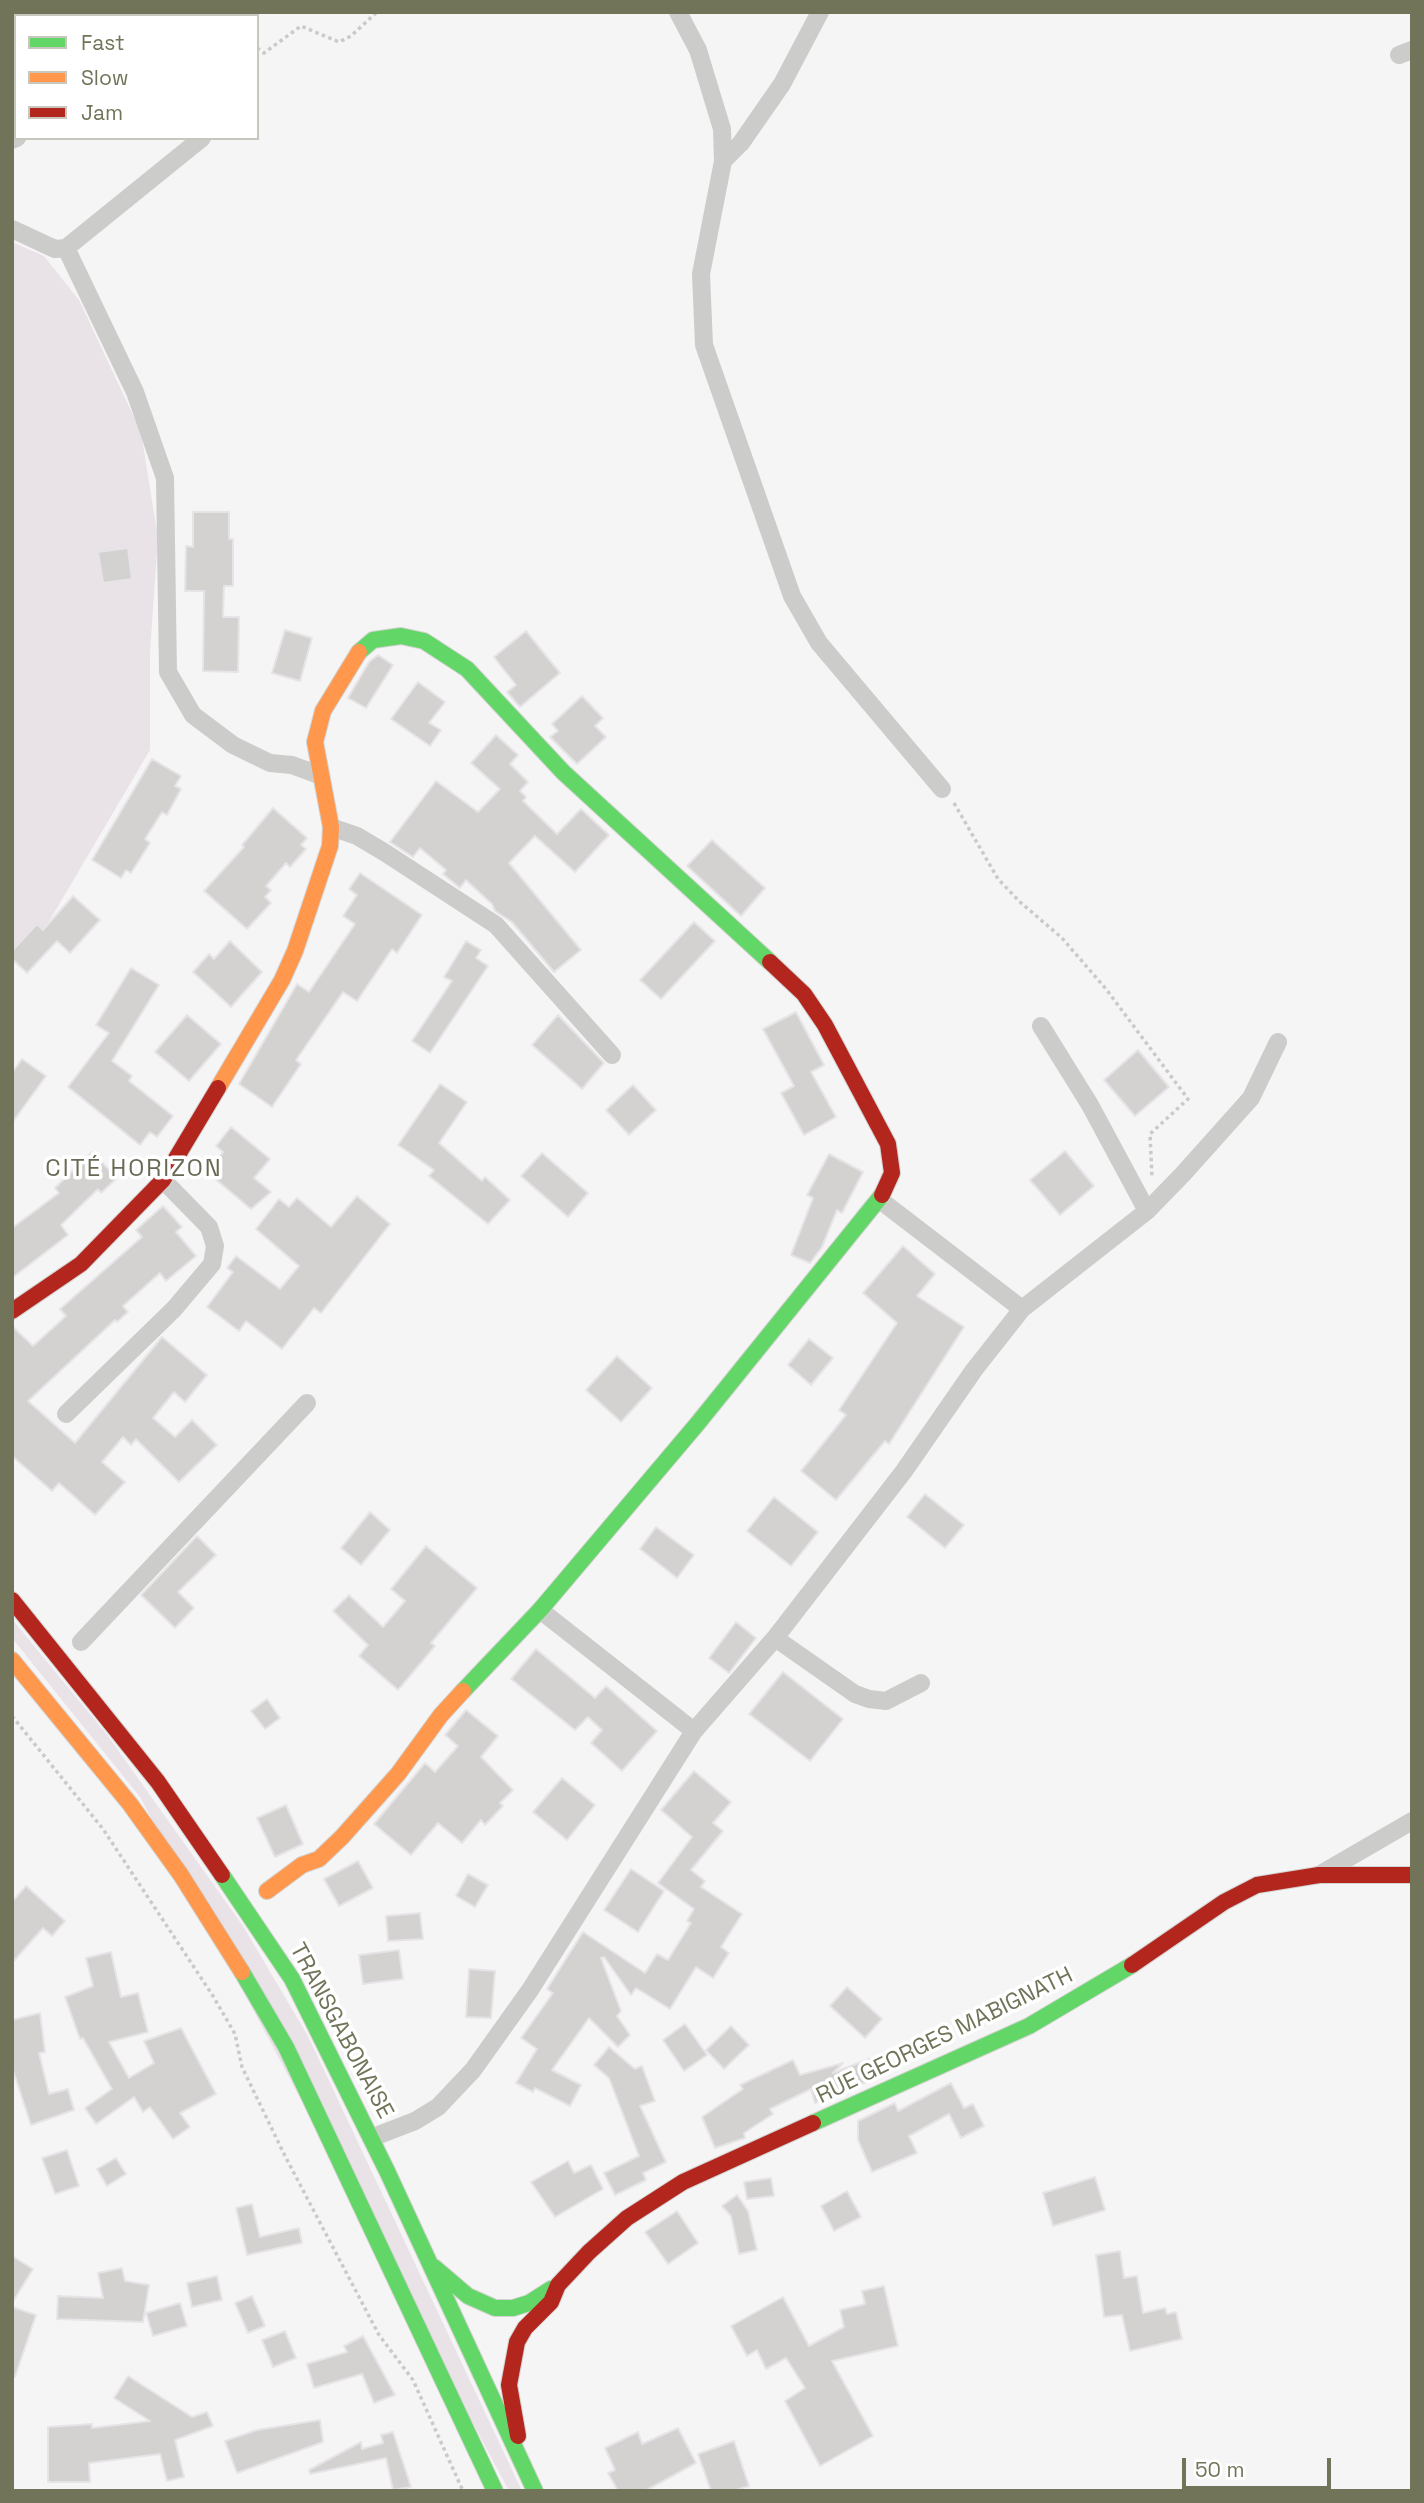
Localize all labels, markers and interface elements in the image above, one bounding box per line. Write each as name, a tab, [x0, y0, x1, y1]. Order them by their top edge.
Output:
legend	[14, 14, 259, 140]
text: Fast	[81, 29, 125, 56]
text: Slow	[81, 64, 129, 91]
text: Jam	[81, 99, 123, 126]
district label: CITÉ HORIZON	[47, 1155, 221, 1183]
street label: TRANSGABONAISE	[283, 1939, 399, 2123]
street label: RUE GEORGES MABIGNATH	[812, 1962, 1078, 2110]
scale bar	[1186, 2444, 1335, 2488]
text: 50 m	[1195, 2456, 1245, 2483]

